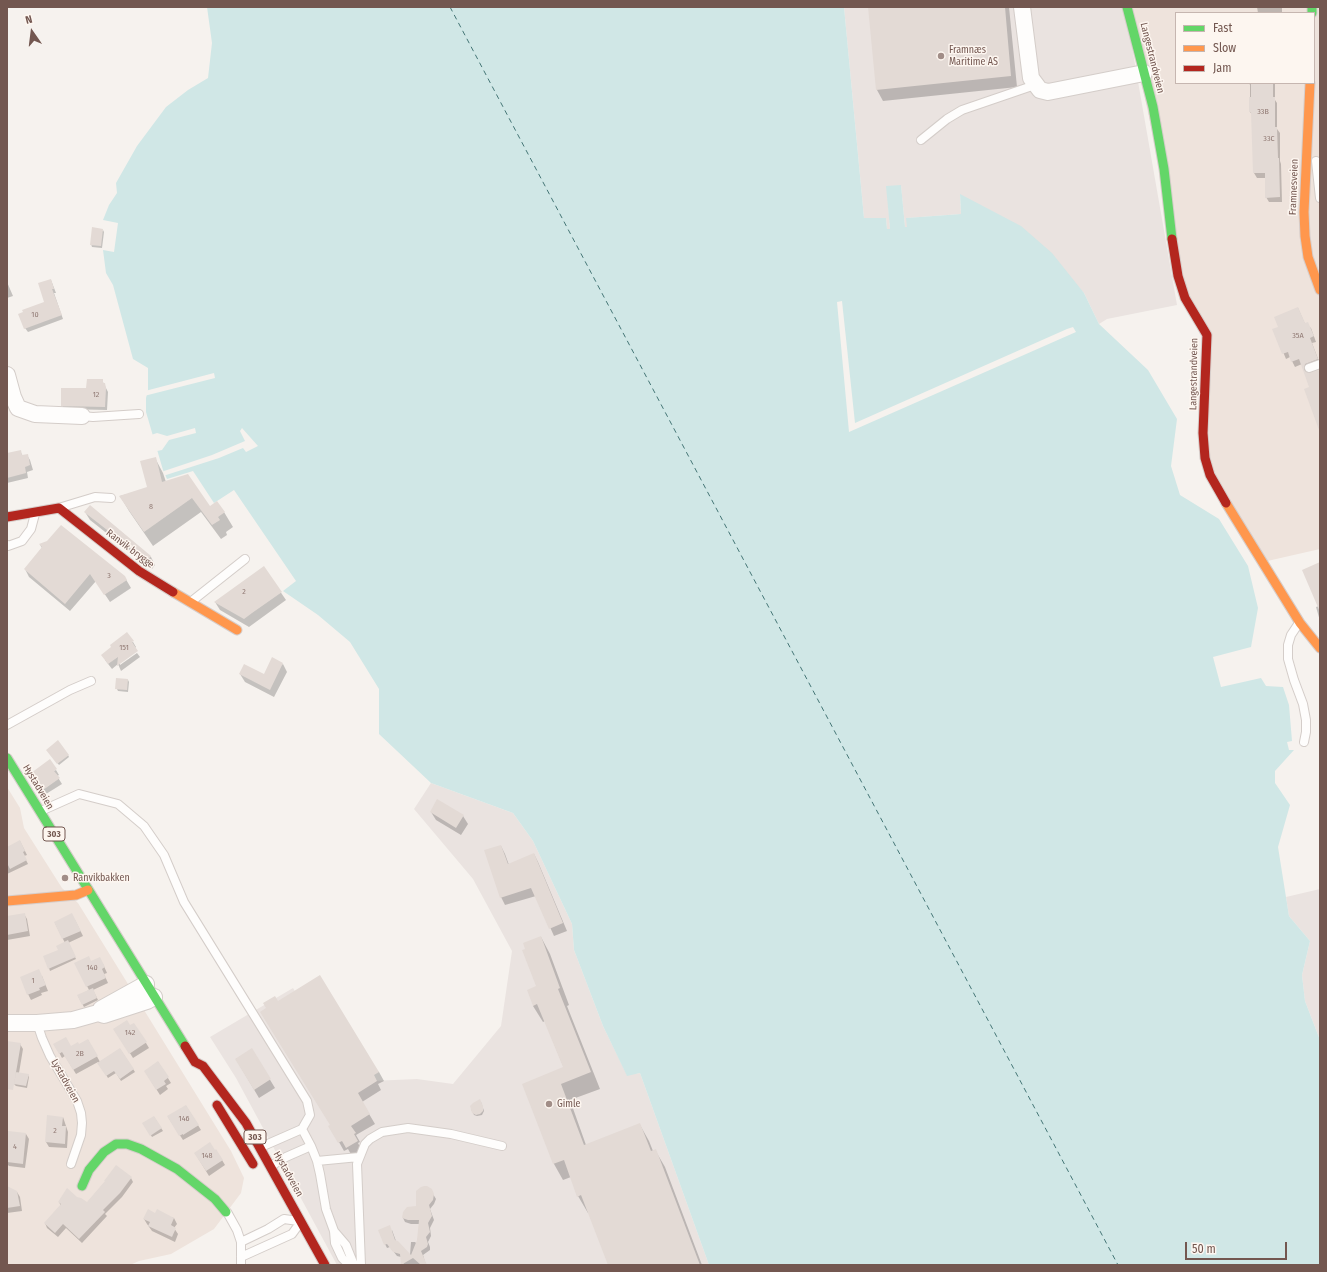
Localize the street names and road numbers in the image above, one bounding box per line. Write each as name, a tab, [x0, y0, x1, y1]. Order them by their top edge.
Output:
street label: Langestrandveien	[1137, 21, 1167, 95]
street label: Framnesveien	[1287, 159, 1301, 215]
street label: Langestrandveien	[1187, 338, 1201, 410]
street label: Ranvik brygge	[104, 527, 156, 571]
street label: Hystadveien	[20, 762, 56, 812]
road number: 303	[43, 827, 65, 841]
street label: Lystadveien	[48, 1057, 82, 1105]
road number: 303	[244, 1130, 266, 1144]
street label: Hystadveien	[271, 1149, 305, 1199]

